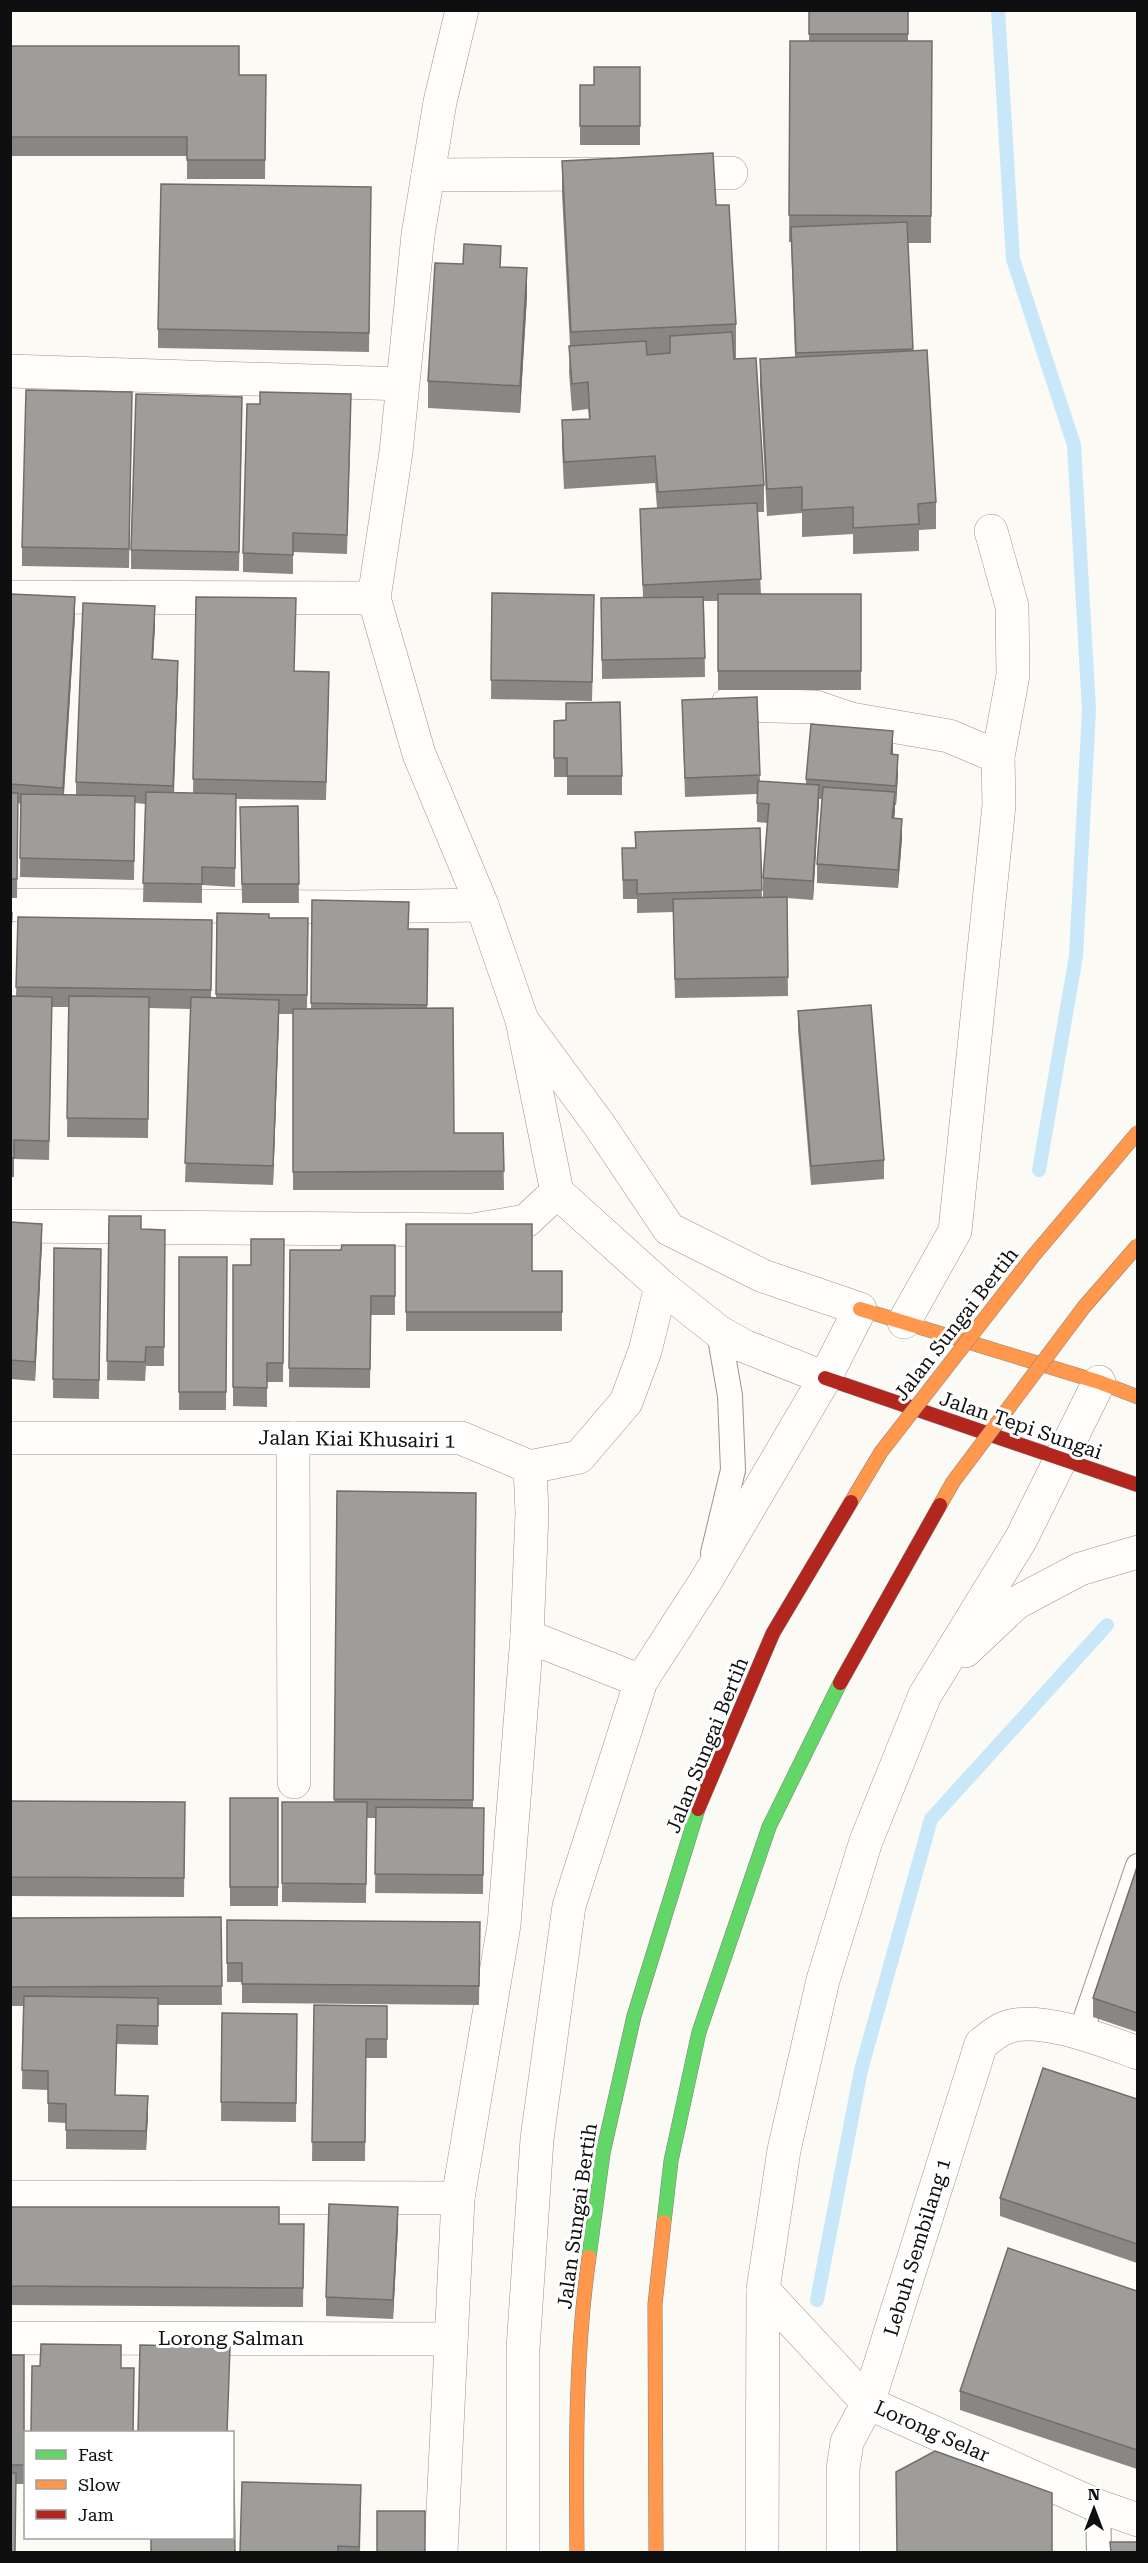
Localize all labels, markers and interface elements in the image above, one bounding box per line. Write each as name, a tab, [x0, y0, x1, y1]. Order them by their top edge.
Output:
street label: Jalan Sungai Bertih	[889, 1243, 1023, 1405]
street label: Jalan Tepi Sungai	[937, 1386, 1105, 1464]
street label: Jalan Kiai Khusairi 1	[258, 1425, 456, 1453]
street label: Jalan Sungai Bertih	[661, 1653, 753, 1836]
street label: Jalan Sungai Bertih	[552, 2121, 602, 2311]
street label: Lebuh Sembilang 1	[878, 2155, 956, 2339]
street label: Lorong Salman	[158, 2326, 304, 2350]
street label: Lorong Selar	[871, 2395, 993, 2467]
legend	[24, 2431, 234, 2539]
text: Fast	[78, 2444, 113, 2465]
text: Slow	[78, 2474, 120, 2495]
north arrow	[1064, 2479, 1124, 2539]
text: N	[1088, 2485, 1100, 2504]
text: Jam	[78, 2504, 114, 2525]

